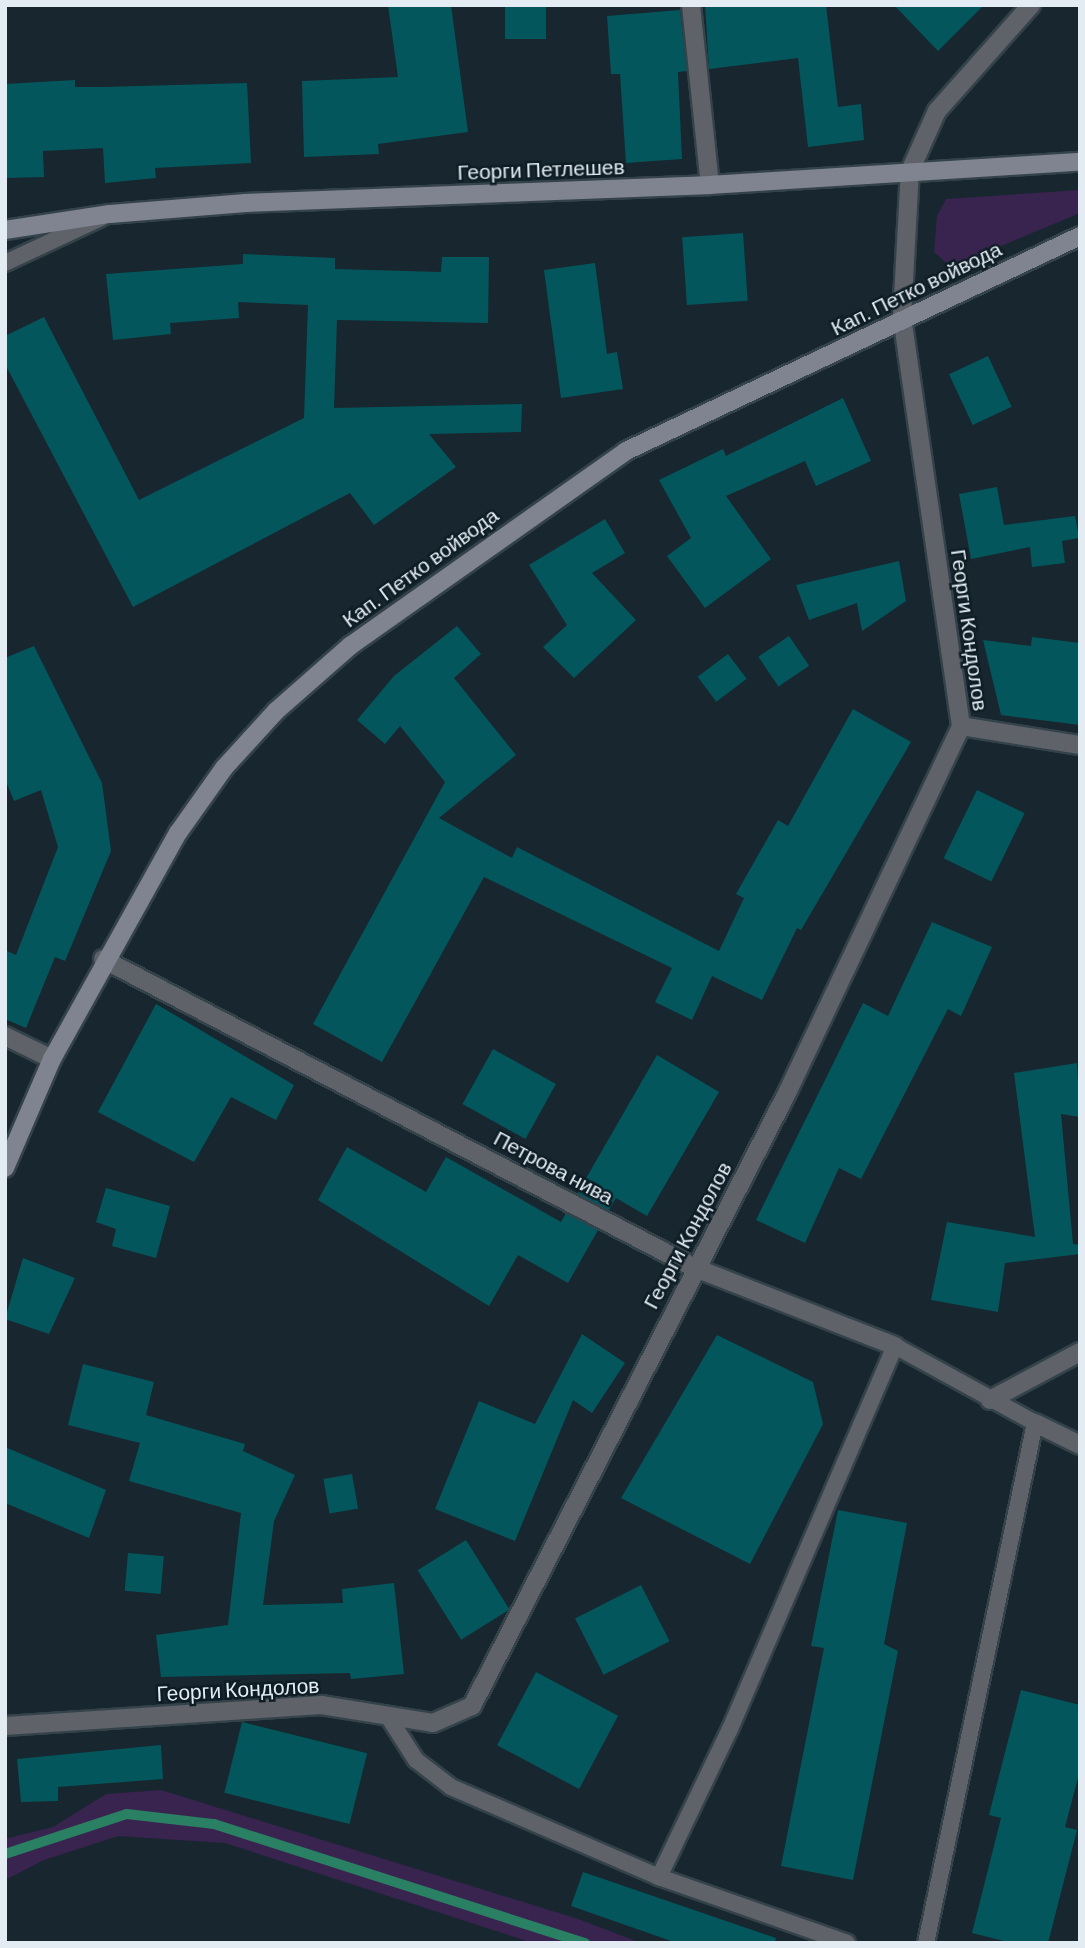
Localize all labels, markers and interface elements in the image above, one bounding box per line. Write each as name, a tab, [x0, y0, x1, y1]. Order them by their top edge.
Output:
street label: Георги Петлешев	[457, 153, 625, 185]
street label: Кап. Петко войвода	[827, 236, 1005, 340]
street label: Кап. Петко войвода	[337, 502, 503, 632]
street label: Георги Кондолов	[946, 548, 994, 712]
street label: Петрова нива	[490, 1125, 618, 1209]
street label: Георги Кондолов	[638, 1157, 736, 1313]
street label: Георги Кондолов	[156, 1672, 320, 1706]

